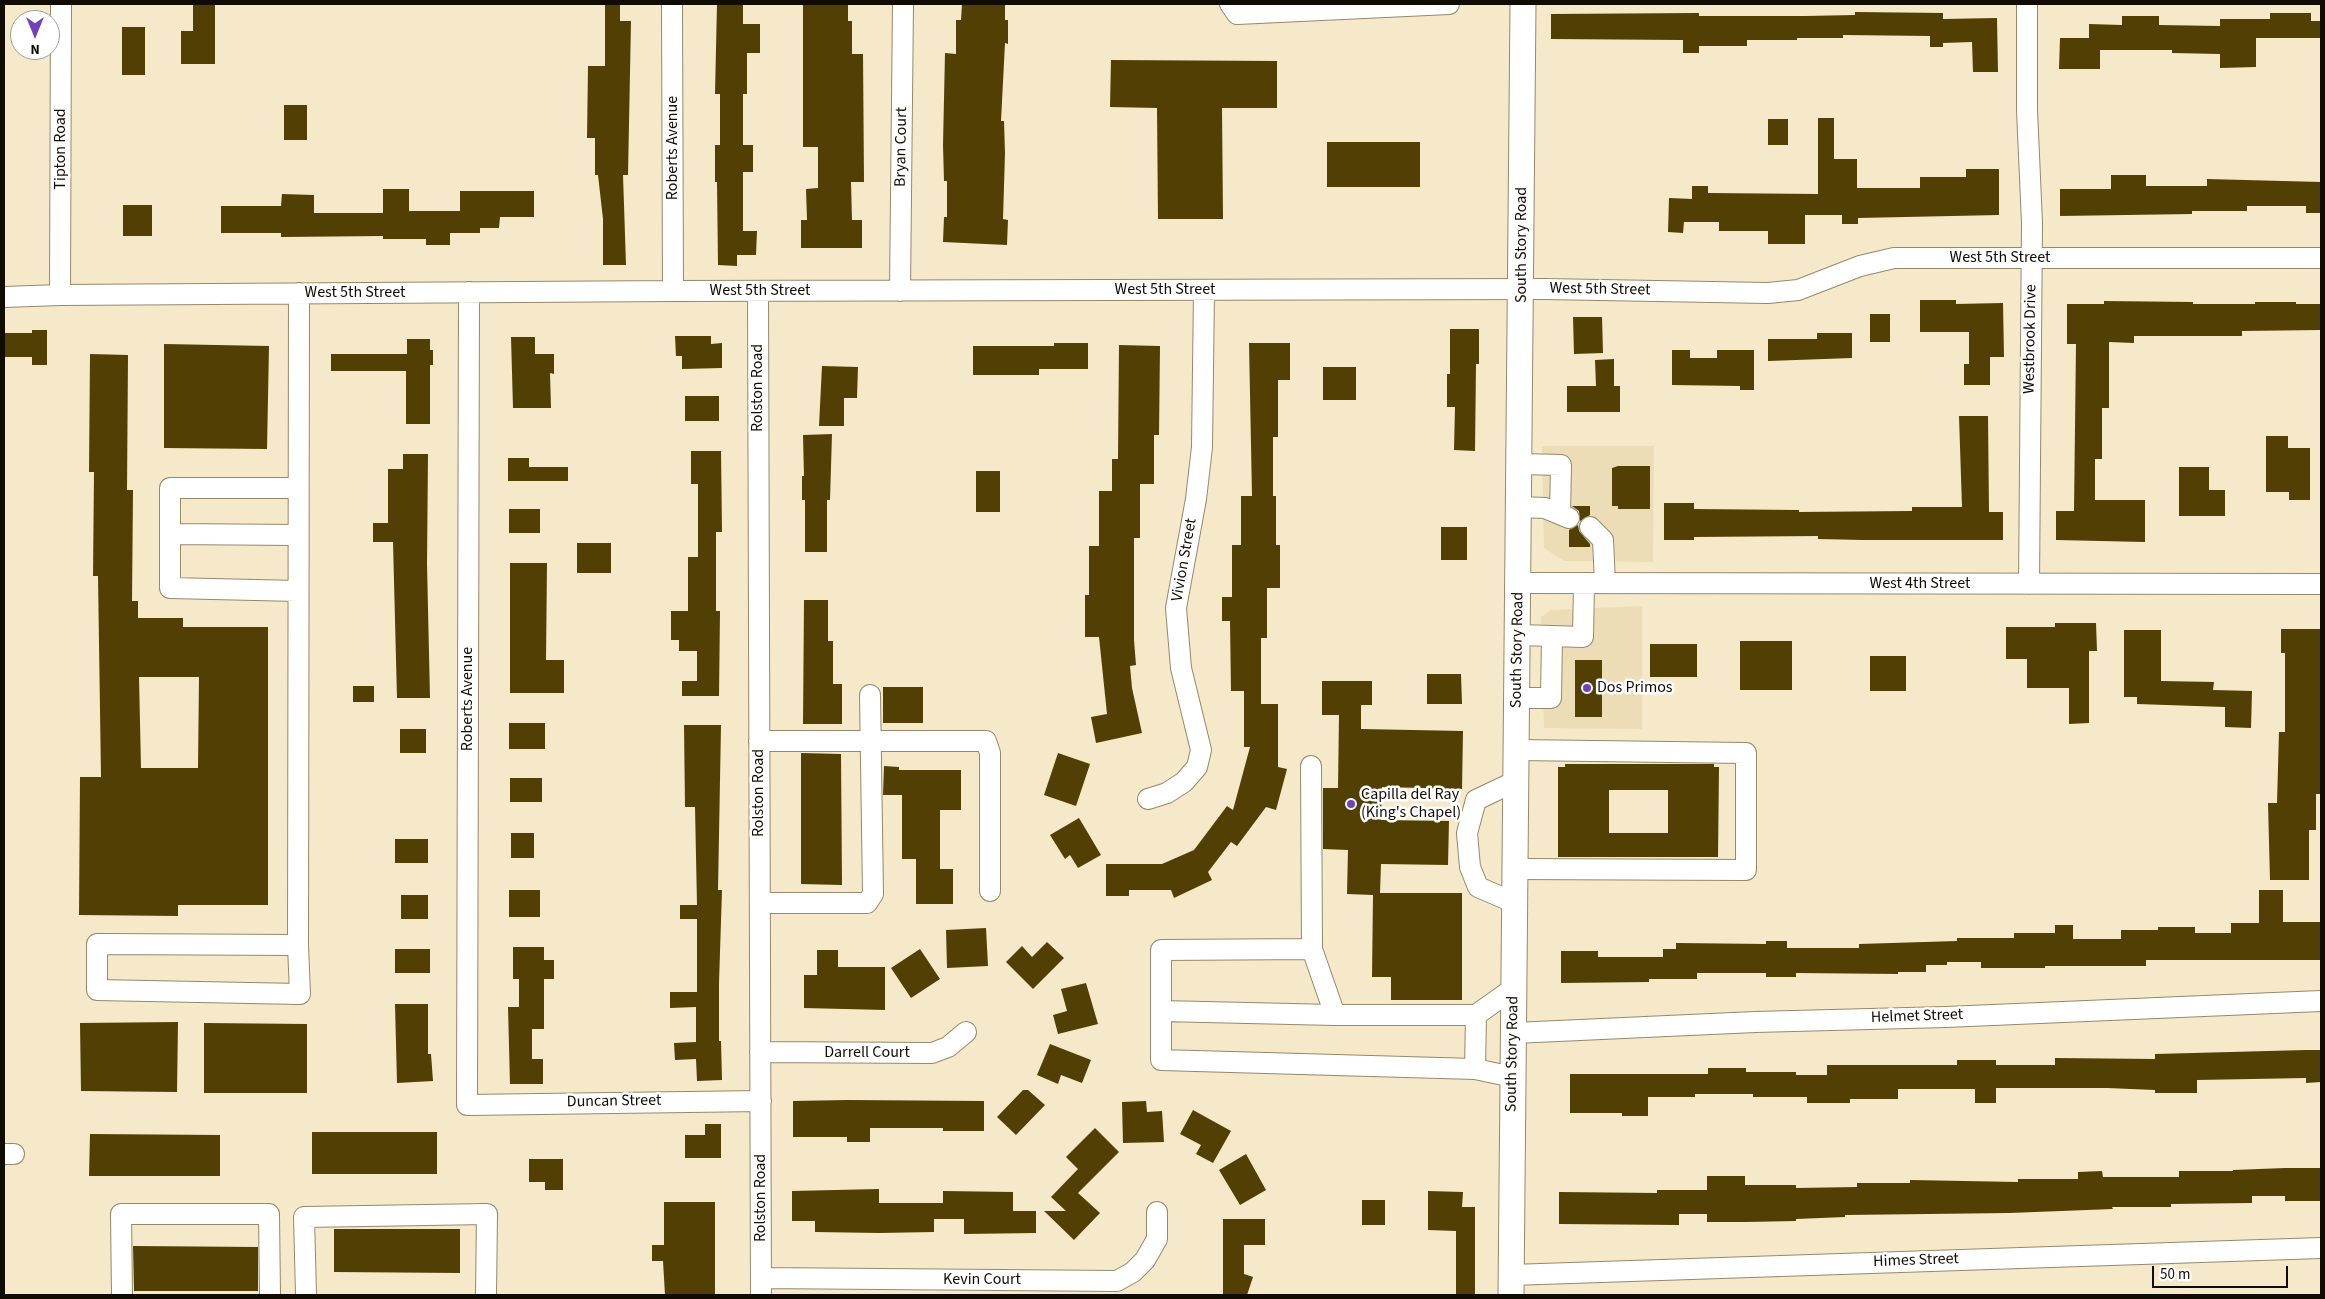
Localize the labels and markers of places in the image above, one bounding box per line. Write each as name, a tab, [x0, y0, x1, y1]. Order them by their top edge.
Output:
place label: Dos Primos	[1597, 678, 1673, 698]
marker: Dos Primos	[1581, 682, 1593, 694]
place label: Capilla del Ray (King's Chapel)	[1361, 785, 1461, 823]
marker: Capilla del Ray (King's Chapel)	[1345, 798, 1357, 810]

